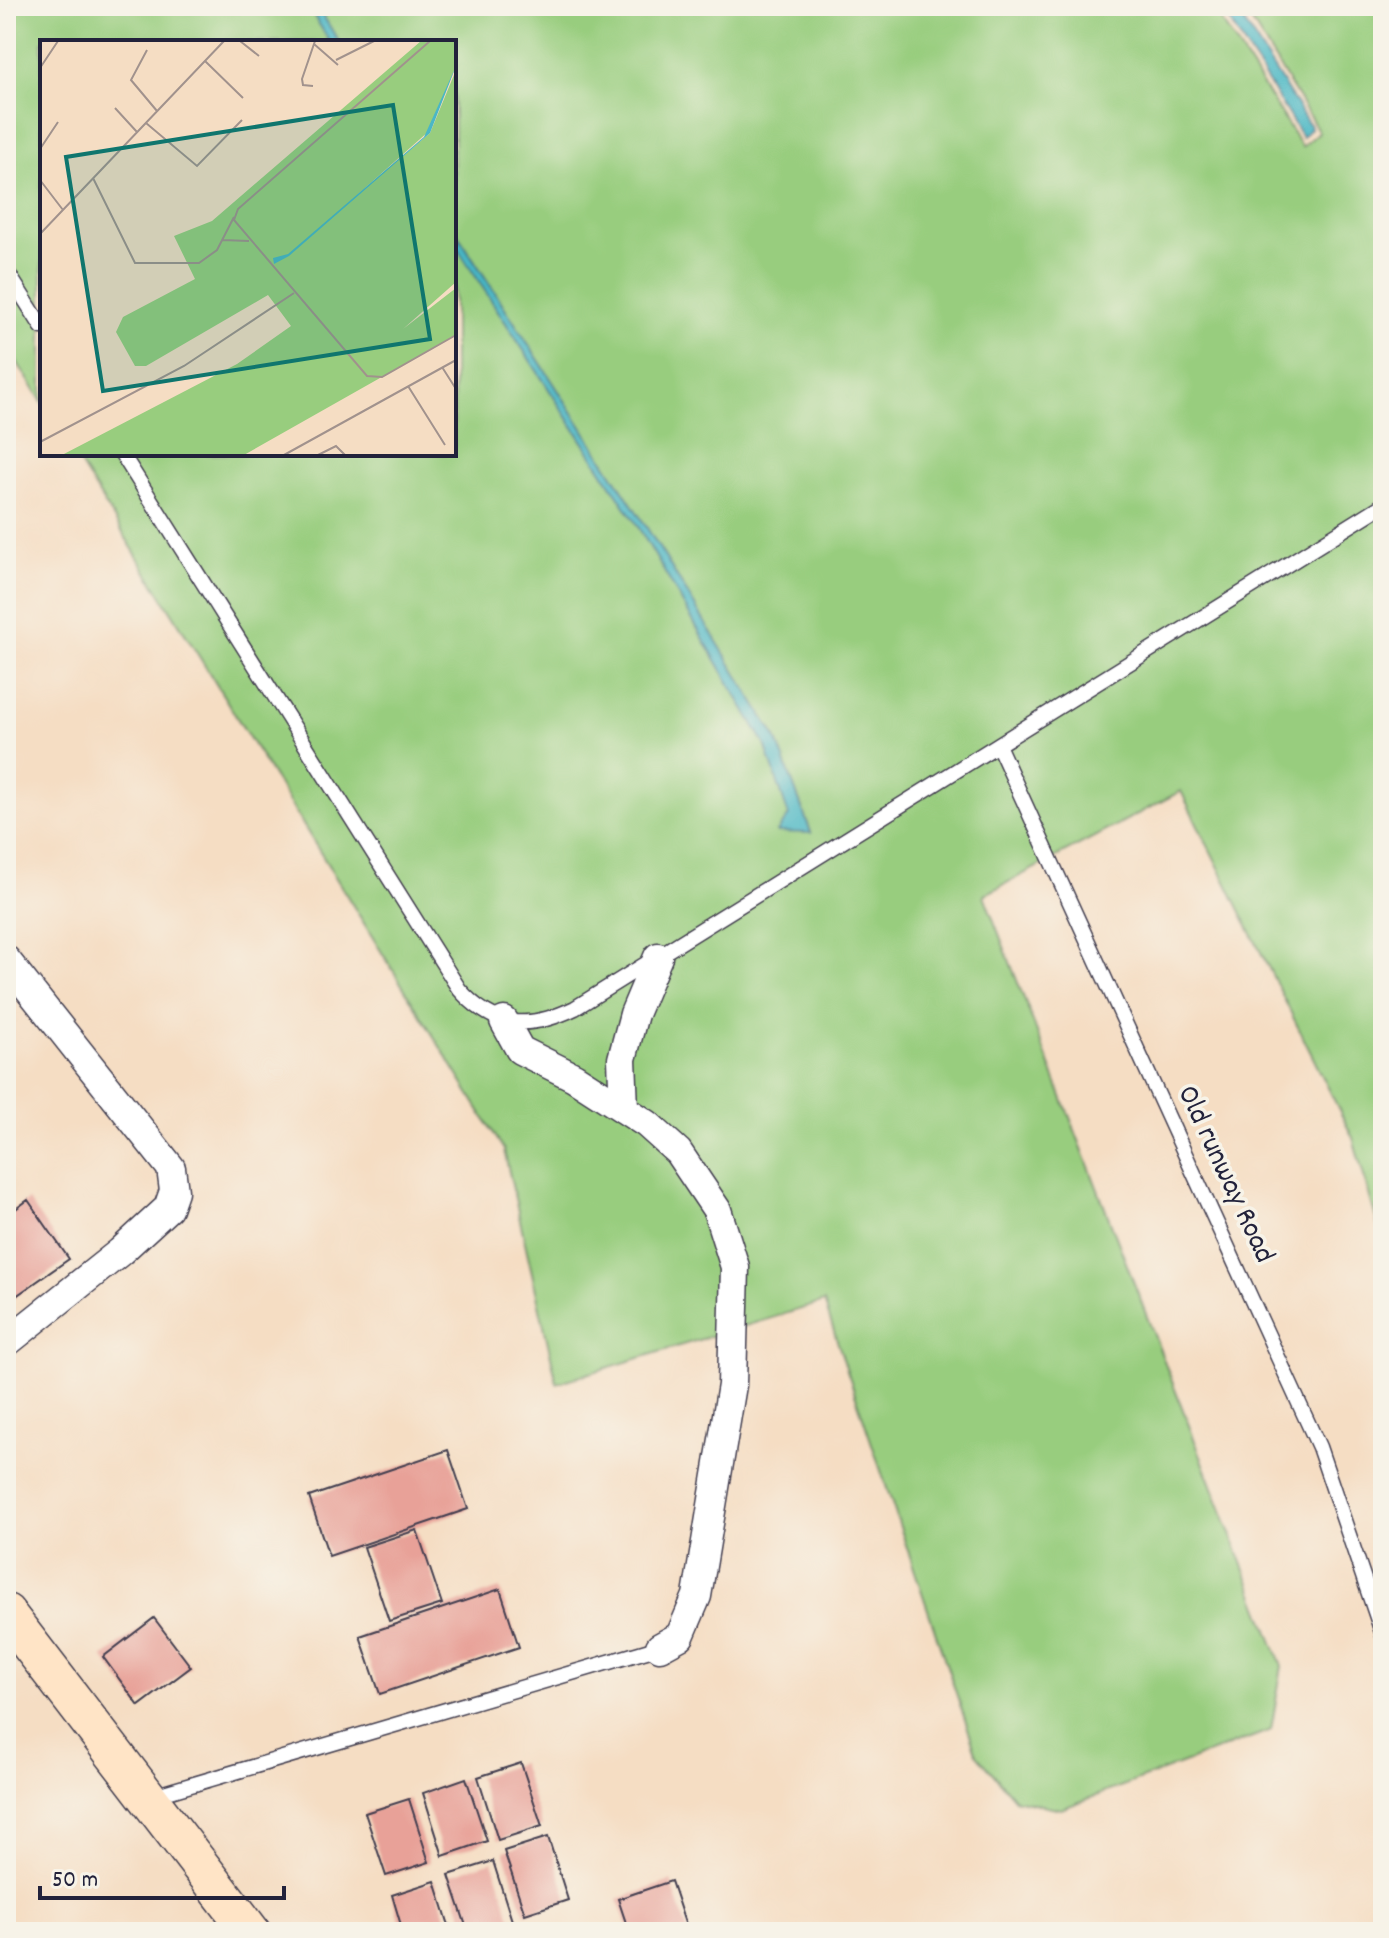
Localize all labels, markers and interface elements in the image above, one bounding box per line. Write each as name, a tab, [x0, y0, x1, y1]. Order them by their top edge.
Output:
inset map	[40, 40, 456, 456]
street label: Old runway Road	[1164, 1079, 1284, 1271]
scale bar	[40, 1850, 284, 1900]
text: 50 m	[52, 1864, 98, 1898]

